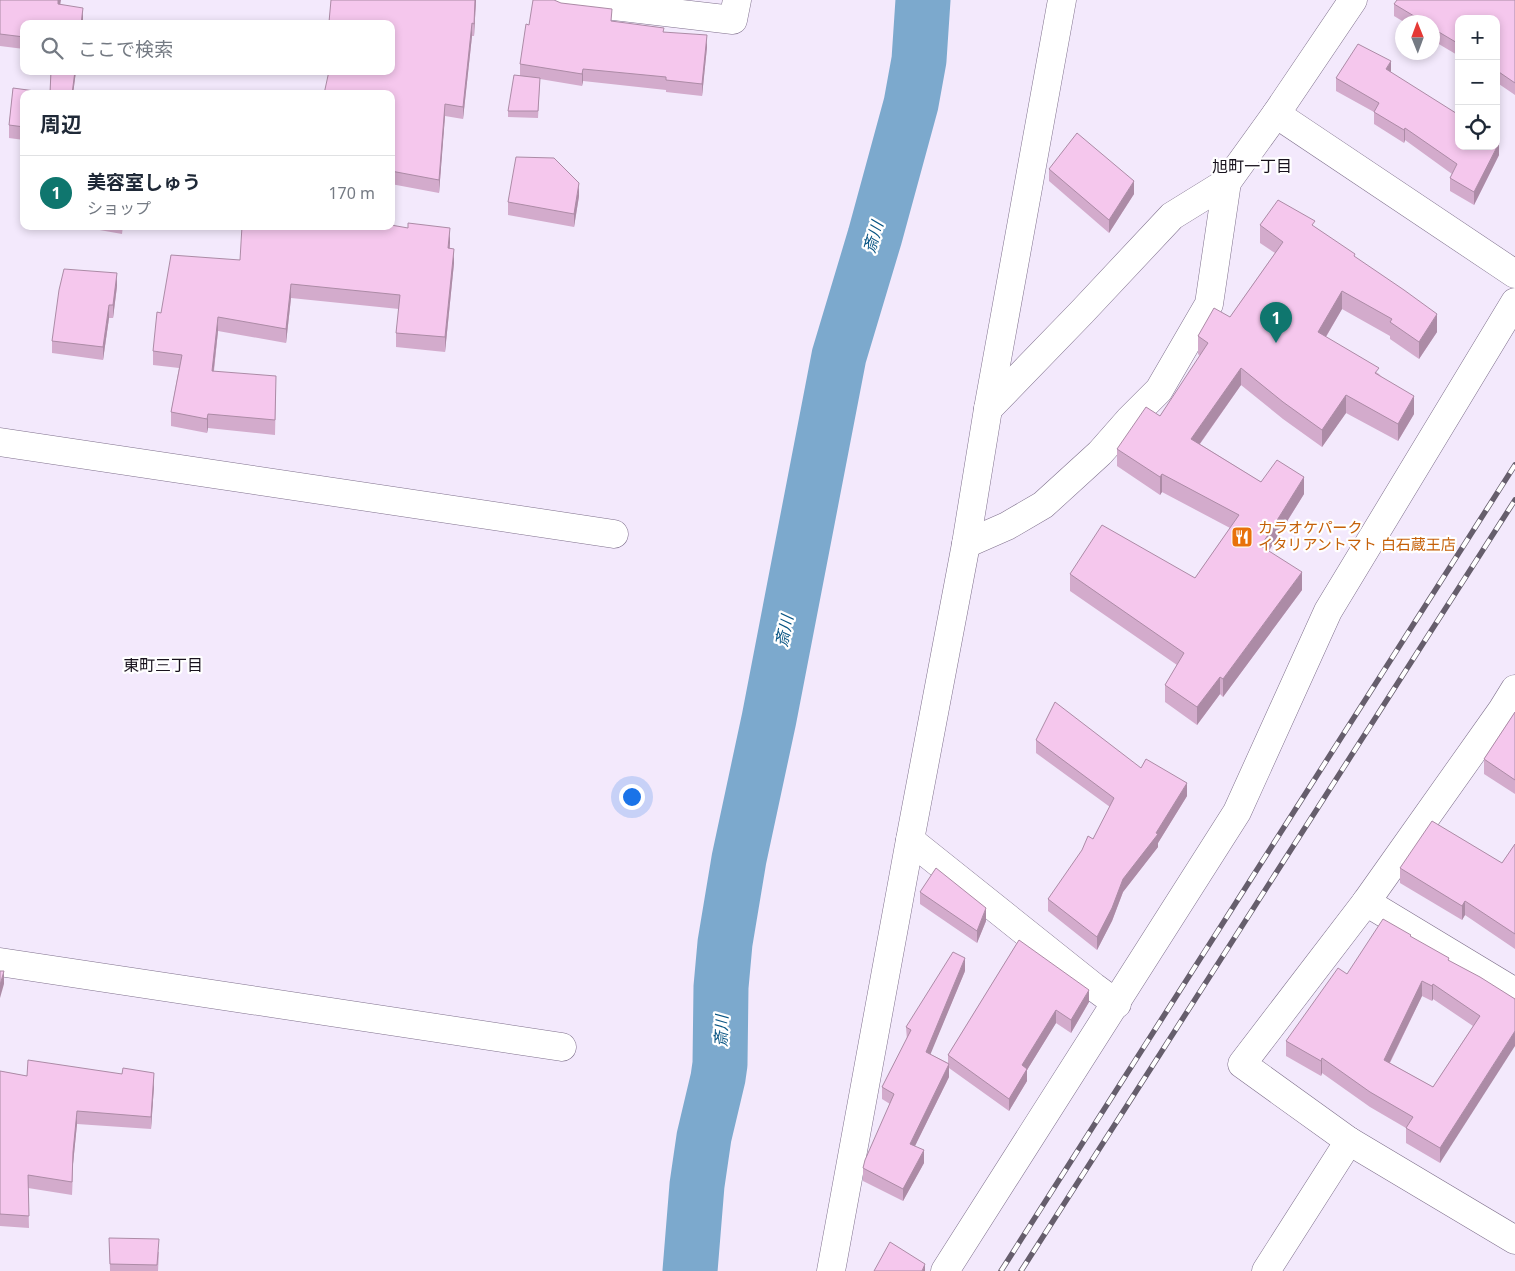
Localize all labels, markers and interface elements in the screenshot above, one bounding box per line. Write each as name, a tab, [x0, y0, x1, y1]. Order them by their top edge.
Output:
north arrow	[1395, 15, 1440, 60]
map controls	[1455, 15, 1500, 150]
button: +	[1455, 15, 1500, 60]
search box	[20, 20, 395, 75]
icon: search	[38, 34, 66, 62]
text: ここで検索	[78, 36, 173, 62]
button: −	[1455, 60, 1500, 105]
button: locate	[1455, 105, 1500, 150]
text: 周辺	[40, 110, 82, 138]
district label: 旭町一丁目	[1212, 155, 1292, 177]
text: 美容室しゅう	[87, 169, 201, 195]
text: 1	[51, 182, 61, 204]
text: 170 m	[328, 182, 375, 204]
text: ショップ	[87, 197, 151, 219]
water label: 斎川	[858, 217, 889, 255]
pin: 1	[1260, 302, 1292, 343]
place label: カラオケパーク イタリアントマト 白石蔵王店	[1258, 517, 1456, 554]
restaurant icon: カラオケパーク イタリアントマト 白石蔵王店	[1230, 525, 1254, 549]
water label: 斎川	[770, 611, 798, 649]
district label: 東町三丁目	[123, 654, 203, 676]
your location	[619, 784, 645, 810]
water label: 斎川	[709, 1013, 733, 1047]

